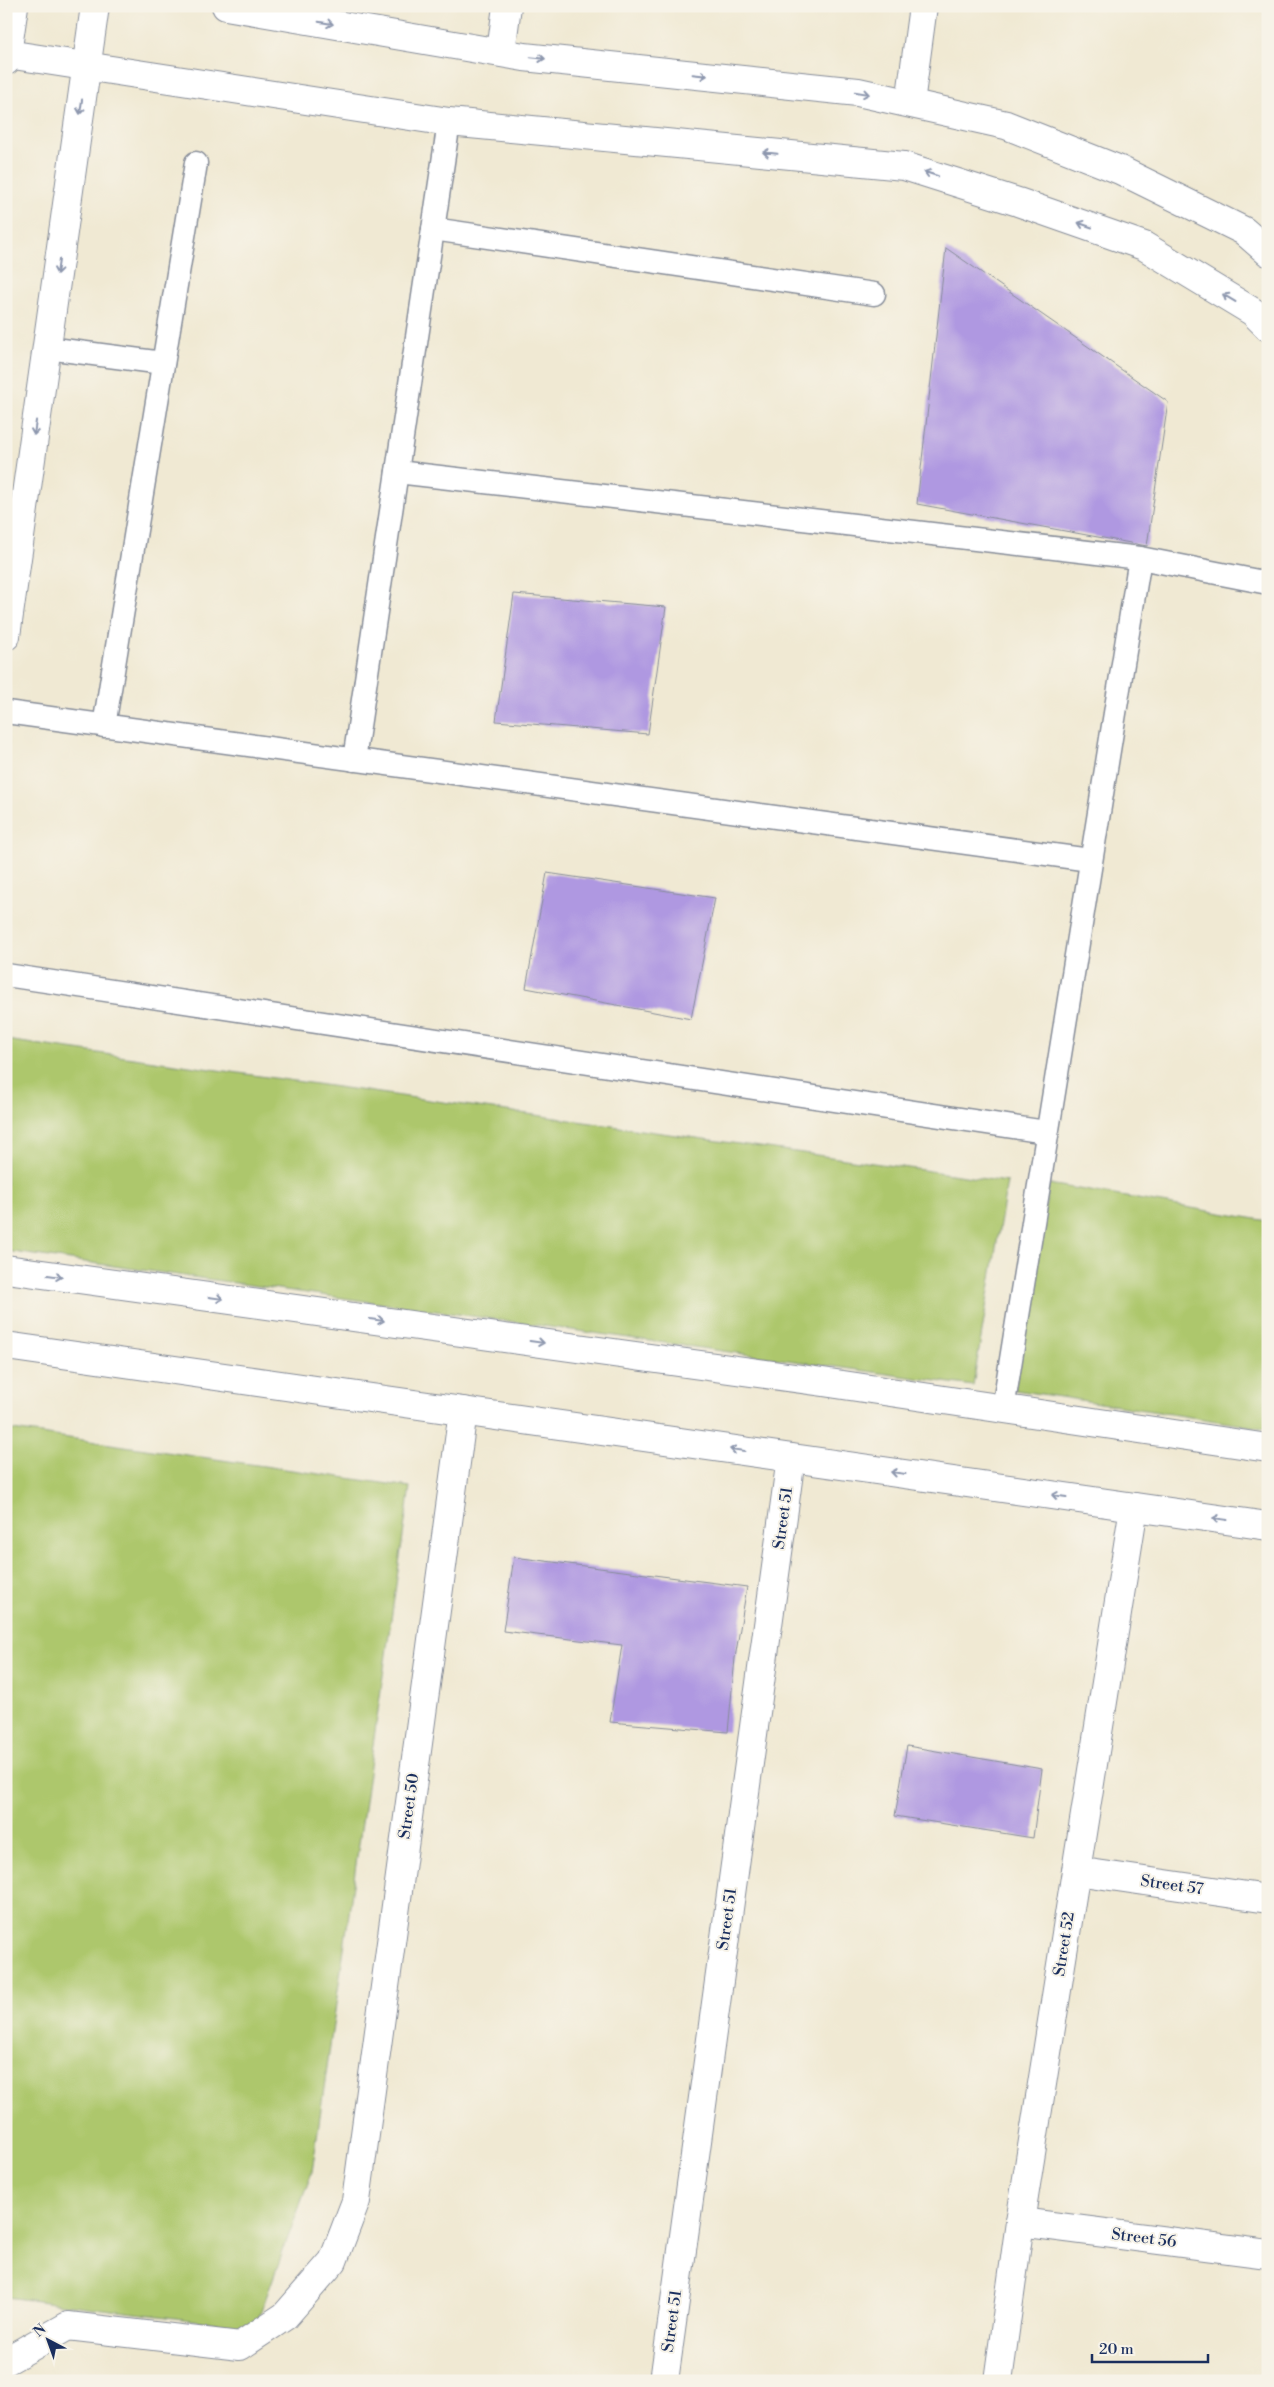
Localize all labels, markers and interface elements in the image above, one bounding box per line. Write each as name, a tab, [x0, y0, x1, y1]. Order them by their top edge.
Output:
one-way arrow	[318, 18, 334, 28]
one-way arrow	[530, 53, 546, 63]
one-way arrow	[692, 70, 708, 80]
one-way arrow	[853, 88, 869, 98]
one-way arrow	[76, 98, 86, 114]
one-way arrow	[762, 148, 778, 158]
one-way arrow	[923, 169, 939, 178]
one-way arrow	[1077, 220, 1093, 230]
one-way arrow	[53, 259, 63, 275]
one-way arrow	[1223, 292, 1237, 302]
one-way arrow	[30, 420, 40, 436]
one-way arrow	[46, 1271, 62, 1281]
one-way arrow	[207, 1293, 223, 1303]
one-way arrow	[368, 1315, 384, 1325]
one-way arrow	[529, 1337, 545, 1347]
one-way arrow	[729, 1445, 745, 1455]
one-way arrow	[890, 1468, 906, 1478]
street label: Street 51	[769, 1486, 797, 1550]
one-way arrow	[1051, 1491, 1067, 1501]
one-way arrow	[1212, 1514, 1228, 1524]
street label: Street 50	[394, 1772, 424, 1840]
street label: Street 57	[1139, 1871, 1205, 1899]
street label: Street 51	[713, 1887, 741, 1951]
street label: Street 52	[1049, 1910, 1079, 1978]
street label: Street 56	[1110, 2224, 1178, 2252]
street label: Street 51	[658, 2289, 686, 2353]
north arrow	[22, 2314, 72, 2364]
text: N	[30, 2321, 50, 2341]
scale bar	[1092, 2332, 1208, 2364]
text: 20 m	[1099, 2340, 1134, 2359]

